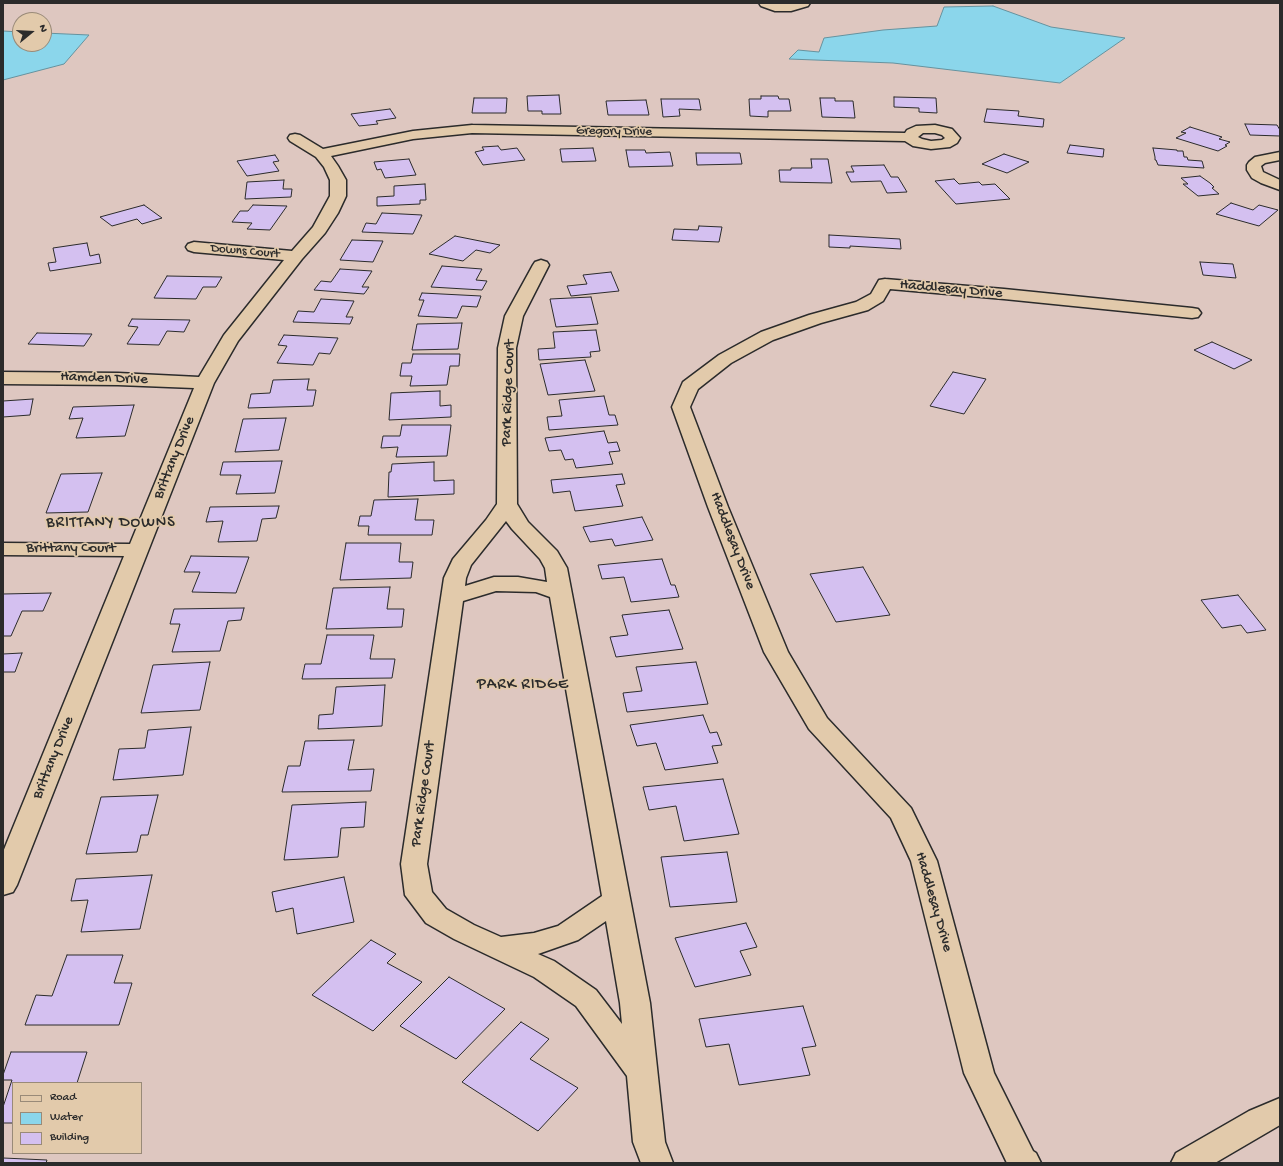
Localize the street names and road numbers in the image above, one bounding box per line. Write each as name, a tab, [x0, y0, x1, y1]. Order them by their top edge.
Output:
street label: Gregory Drive	[576, 124, 652, 140]
street label: Downs Court	[210, 241, 280, 263]
street label: Haddlesay Drive	[899, 277, 1003, 303]
street label: Park Ridge Court	[498, 340, 520, 446]
street label: Hamden Drive	[60, 368, 148, 390]
street label: Brittany Drive	[150, 414, 200, 502]
street label: Haddlesay Drive	[705, 490, 759, 592]
street label: Brittany Court	[26, 540, 116, 558]
street label: Brittany Drive	[29, 714, 79, 802]
street label: Park Ridge Court	[408, 740, 440, 848]
street label: Haddlesay Drive	[910, 850, 956, 954]

